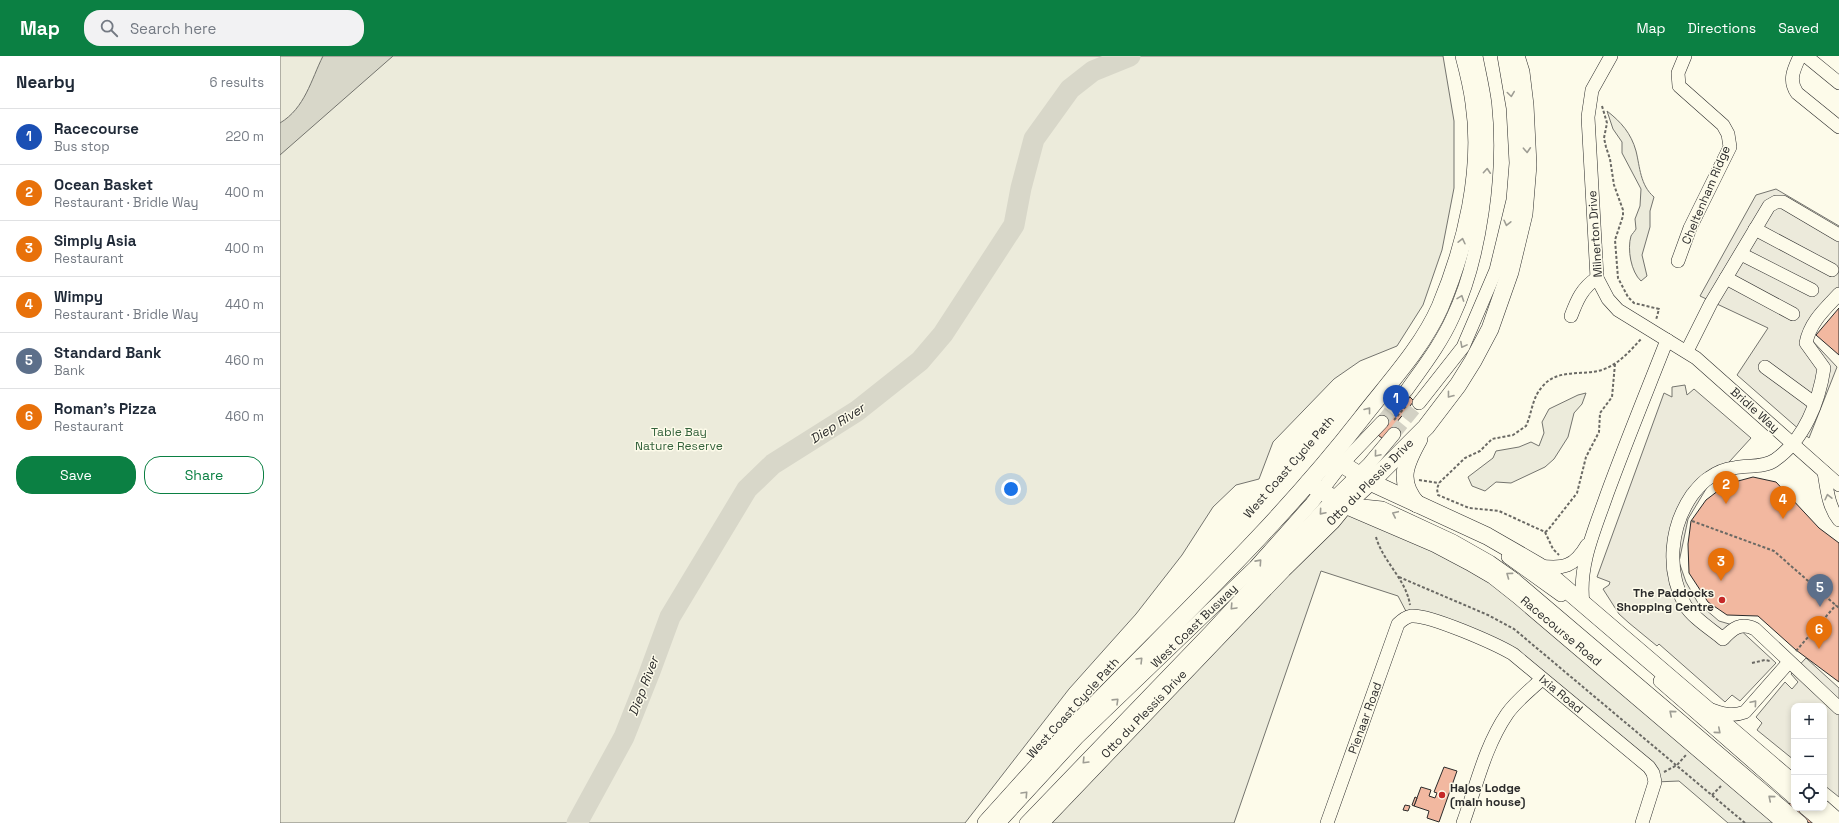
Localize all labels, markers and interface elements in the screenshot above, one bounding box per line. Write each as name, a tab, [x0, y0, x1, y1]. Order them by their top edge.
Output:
search box	[84, 10, 364, 46]
text: Map	[20, 16, 60, 41]
icon: search	[98, 17, 120, 39]
text: Search here	[130, 19, 216, 38]
text: Map	[1636, 19, 1666, 37]
text: Directions	[1688, 19, 1756, 37]
text: Saved	[1778, 19, 1819, 37]
text: Nearby	[16, 71, 75, 93]
text: 6 results	[210, 74, 264, 91]
one-way arrow	[1506, 91, 1515, 97]
text: Racecourse	[54, 119, 139, 138]
text: 1	[26, 128, 32, 145]
text: 220 m	[225, 128, 264, 145]
text: Bus stop	[54, 138, 110, 155]
street label: Cheltenham Ridge	[1678, 143, 1734, 247]
one-way arrow	[1523, 147, 1532, 153]
one-way arrow	[1482, 168, 1491, 174]
text: Ocean Basket	[54, 175, 153, 194]
text: 2	[25, 184, 33, 201]
text: 400 m	[225, 184, 264, 201]
street label: Milnerton Drive	[1584, 190, 1606, 278]
text: Restaurant · Bridle Way	[54, 194, 199, 211]
one-way arrow	[1504, 220, 1512, 227]
text: Simply Asia	[54, 231, 136, 250]
one-way arrow	[1457, 237, 1465, 244]
text: 3	[25, 240, 33, 257]
text: 400 m	[225, 240, 264, 257]
text: Restaurant	[54, 250, 124, 267]
text: Wimpy	[54, 287, 103, 306]
one-way arrow	[1456, 294, 1464, 301]
text: 4	[25, 296, 33, 313]
text: 440 m	[225, 296, 264, 313]
text: Restaurant · Bridle Way	[54, 306, 199, 323]
one-way arrow	[1460, 341, 1468, 348]
text: Standard Bank	[54, 343, 161, 362]
text: 5	[25, 352, 33, 369]
text: 460 m	[225, 352, 264, 369]
text: Bank	[54, 362, 85, 379]
street label: Bridle Way	[1727, 384, 1783, 436]
pin: 1	[1383, 385, 1409, 418]
one-way arrow	[1448, 390, 1455, 397]
water label: Diep River	[807, 398, 870, 447]
text: Roman's Pizza	[54, 399, 156, 418]
text: 6	[25, 408, 33, 425]
text: 460 m	[225, 408, 264, 425]
one-way arrow	[1363, 408, 1370, 415]
street label: West Coast Cycle Path	[1240, 412, 1338, 522]
text: Restaurant	[54, 418, 124, 435]
park label: Table Bay Nature Reserve	[635, 424, 723, 454]
street label: Otto du Plessis Drive	[1323, 435, 1417, 529]
one-way arrow	[1375, 450, 1382, 457]
button: Save	[16, 456, 136, 494]
button: Share	[144, 456, 264, 494]
pin: 2	[1713, 471, 1739, 504]
your location	[1001, 479, 1021, 499]
pin: 4	[1770, 486, 1796, 519]
one-way arrow	[1825, 494, 1833, 500]
one-way arrow	[1319, 507, 1327, 515]
one-way arrow	[1391, 511, 1399, 519]
pin: 3	[1708, 548, 1734, 581]
one-way arrow	[1254, 559, 1262, 567]
one-way arrow	[1506, 573, 1513, 580]
pin: 5	[1807, 574, 1833, 607]
street label: West Coast Busway	[1147, 581, 1241, 671]
place label: The Paddocks Shopping Centre	[1617, 585, 1714, 615]
street label: Racecourse Road	[1517, 592, 1605, 670]
marker: The Paddocks Shopping Centre	[1717, 595, 1727, 605]
one-way arrow	[1230, 602, 1238, 610]
pin: 6	[1806, 616, 1832, 649]
water label: Diep River	[624, 652, 663, 718]
street label: West Coast Cycle Path	[1023, 654, 1123, 762]
one-way arrow	[1135, 657, 1143, 665]
street label: Otto du Plessis Drive	[1098, 666, 1190, 762]
street label: Ixia Road	[1536, 671, 1586, 717]
street label: Pienaar Road	[1345, 680, 1385, 756]
one-way arrow	[1111, 698, 1119, 706]
one-way arrow	[1749, 700, 1756, 707]
map controls	[1791, 703, 1827, 811]
button: +	[1791, 703, 1827, 739]
one-way arrow	[1670, 711, 1677, 718]
one-way arrow	[1714, 727, 1721, 734]
button: −	[1791, 739, 1827, 775]
one-way arrow	[1082, 756, 1090, 764]
button: locate	[1791, 775, 1827, 811]
place label: Hajos Lodge (main house)	[1450, 780, 1526, 810]
marker: Hajos Lodge (main house)	[1437, 790, 1447, 800]
one-way arrow	[1020, 791, 1028, 799]
one-way arrow	[1768, 795, 1776, 802]

